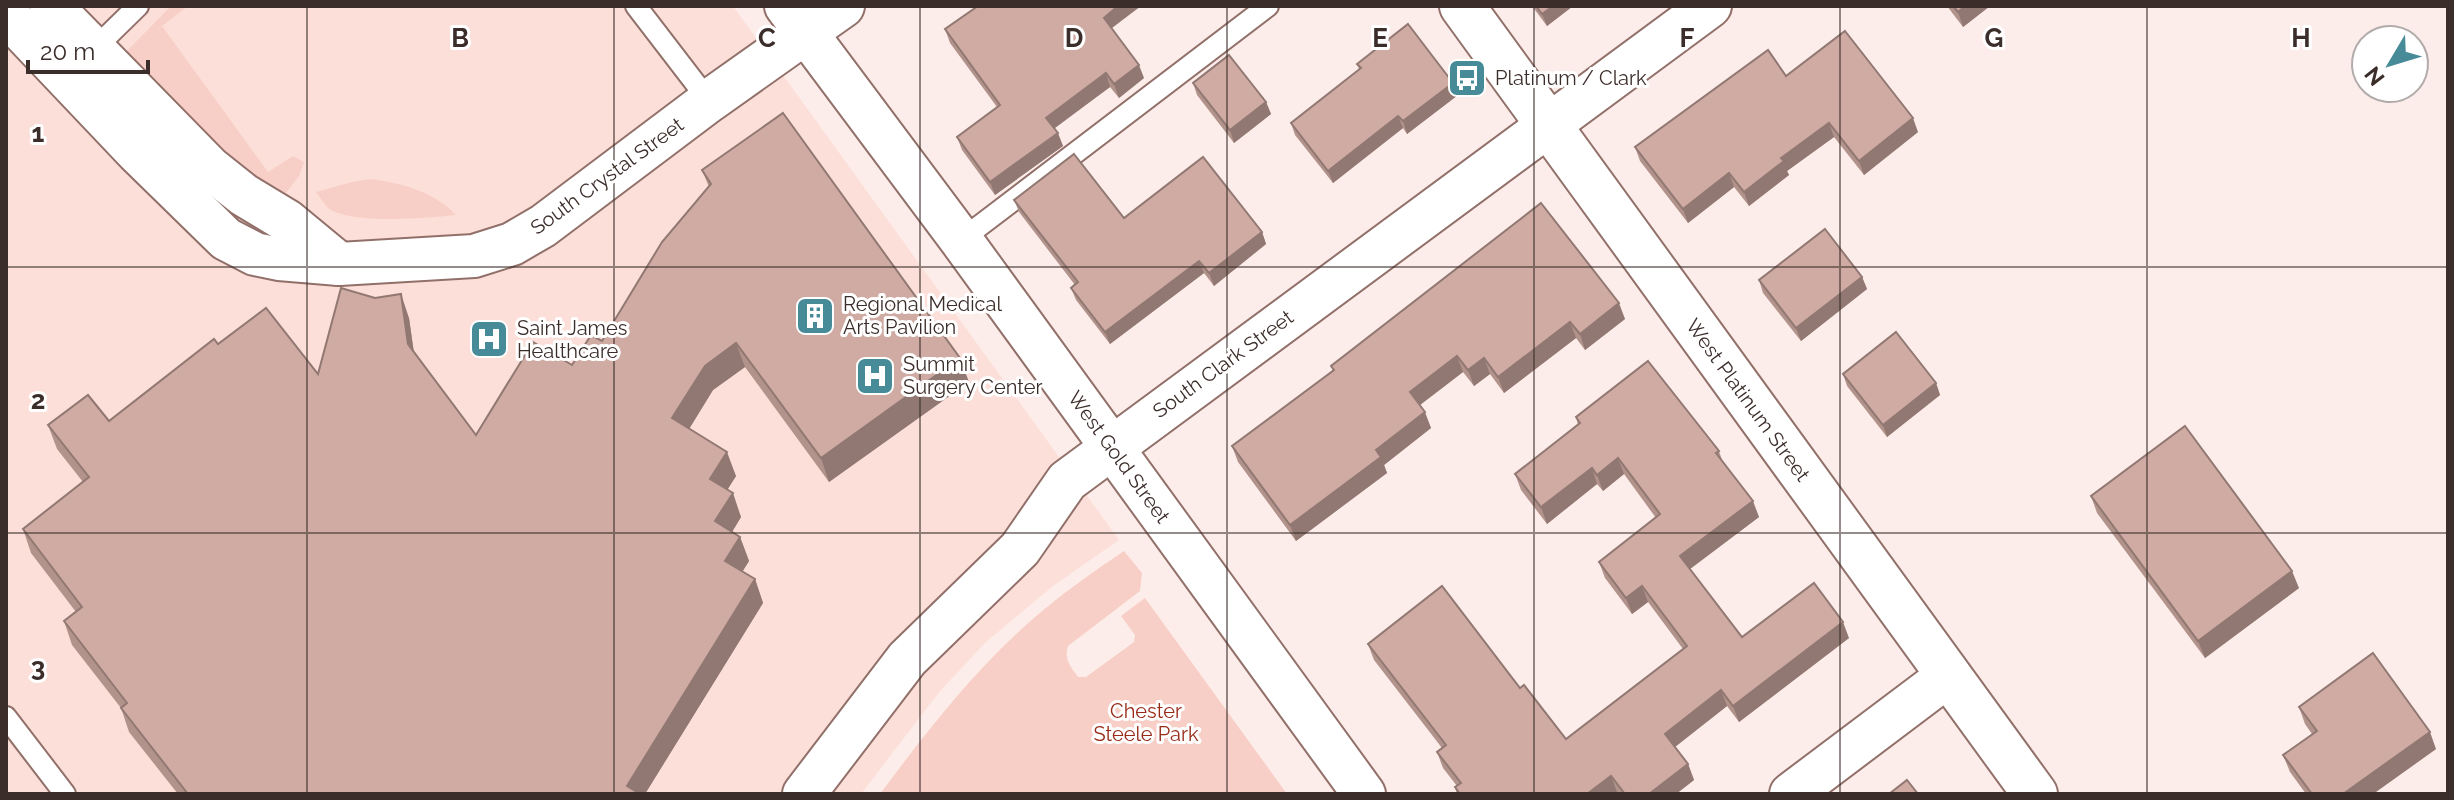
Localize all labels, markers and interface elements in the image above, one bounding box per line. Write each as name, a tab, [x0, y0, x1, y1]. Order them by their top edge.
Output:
text: B	[451, 23, 469, 53]
text: C	[758, 23, 776, 53]
text: D	[1065, 23, 1083, 53]
text: E	[1372, 23, 1388, 53]
text: F	[1680, 23, 1695, 53]
text: G	[1985, 23, 2003, 53]
text: H	[2291, 23, 2311, 53]
scale bar	[28, 24, 148, 74]
north arrow	[2350, 24, 2430, 104]
text: 20 m	[40, 37, 95, 66]
bus stop icon: Platinum / Clark	[1446, 57, 1488, 99]
text: N	[2359, 62, 2390, 91]
place label: Platinum / Clark	[1495, 66, 1647, 90]
street label: South Crystal Street	[526, 112, 688, 240]
text: 1	[32, 118, 45, 148]
place label: Regional Medical Arts Pavilion	[843, 292, 1002, 339]
building icon: Regional Medical Arts Pavilion	[794, 295, 836, 337]
street label: South Clark Street	[1148, 305, 1298, 423]
street label: West Platinum Street	[1681, 314, 1815, 486]
place label: Saint James Healthcare	[517, 316, 627, 363]
hospital icon: Saint James Healthcare	[468, 318, 510, 360]
place label: Summit Surgery Center	[903, 352, 1043, 399]
hospital icon: Summit Surgery Center	[854, 355, 896, 397]
text: 2	[31, 385, 45, 415]
street label: West Gold Street	[1063, 386, 1175, 528]
text: 3	[31, 652, 45, 682]
park label: Chester Steele Park	[1093, 699, 1199, 746]

